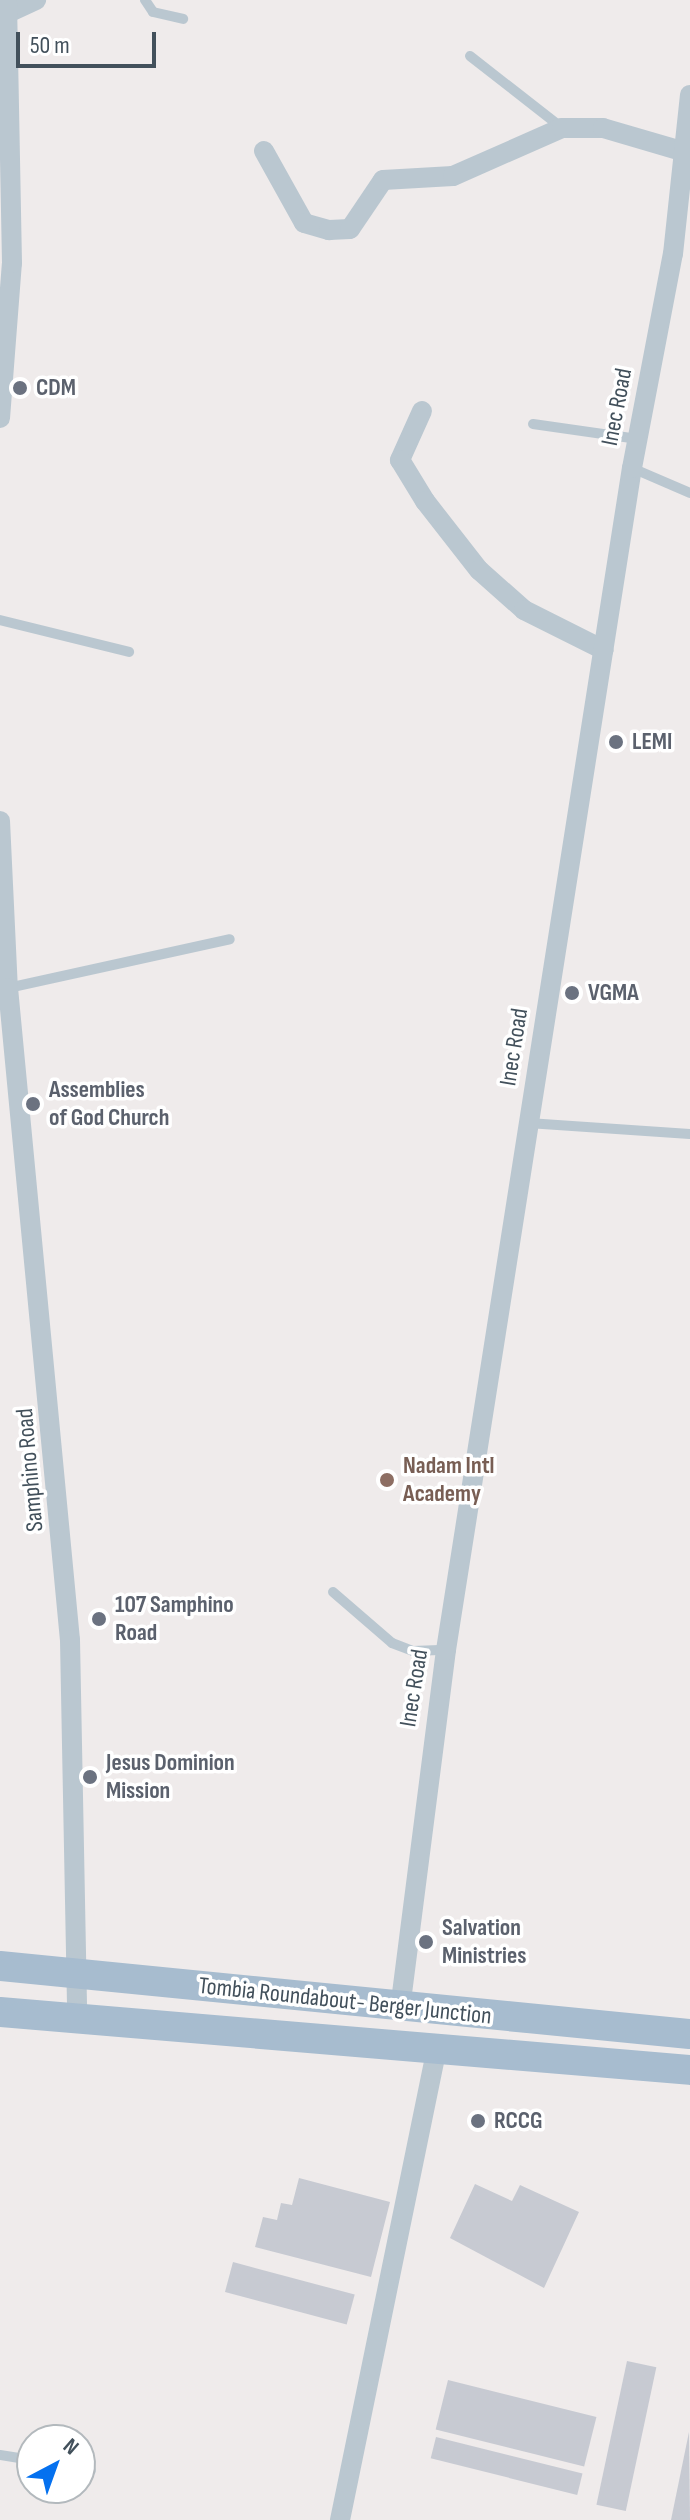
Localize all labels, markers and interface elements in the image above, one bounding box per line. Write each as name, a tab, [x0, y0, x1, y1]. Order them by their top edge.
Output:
scale bar	[20, 16, 160, 66]
text: 50 m	[30, 31, 70, 60]
street label: Inec Road	[595, 366, 639, 448]
place label: CDM	[36, 374, 76, 402]
marker: CDM	[11, 379, 29, 397]
place label: LEMI	[632, 728, 672, 756]
marker: LEMI	[607, 733, 625, 751]
place label: VGMA	[588, 979, 639, 1007]
marker: VGMA	[563, 984, 581, 1002]
street label: Inec Road	[494, 1006, 534, 1088]
place label: Assemblies of God Church	[49, 1076, 169, 1132]
marker: Assemblies of God Church	[24, 1095, 42, 1113]
street label: Samphino Road	[10, 1407, 50, 1533]
place label: Nadam Intl Academy	[403, 1452, 494, 1508]
marker: Nadam Intl Academy	[378, 1471, 396, 1489]
place label: 107 Samphino Road	[115, 1591, 234, 1647]
marker: 107 Samphino Road	[90, 1610, 108, 1628]
street label: Inec Road	[394, 1647, 434, 1729]
place label: Jesus Dominion Mission	[106, 1749, 235, 1805]
marker: Jesus Dominion Mission	[81, 1768, 99, 1786]
place label: Salvation Ministries	[442, 1914, 526, 1970]
marker: Salvation Ministries	[417, 1933, 435, 1951]
street label: Tombia Roundabout- Berger Junction	[197, 1971, 493, 2031]
place label: RCCG	[494, 2107, 543, 2135]
marker: RCCG	[469, 2112, 487, 2130]
north arrow	[16, 2424, 96, 2504]
text: N	[57, 2433, 84, 2461]

